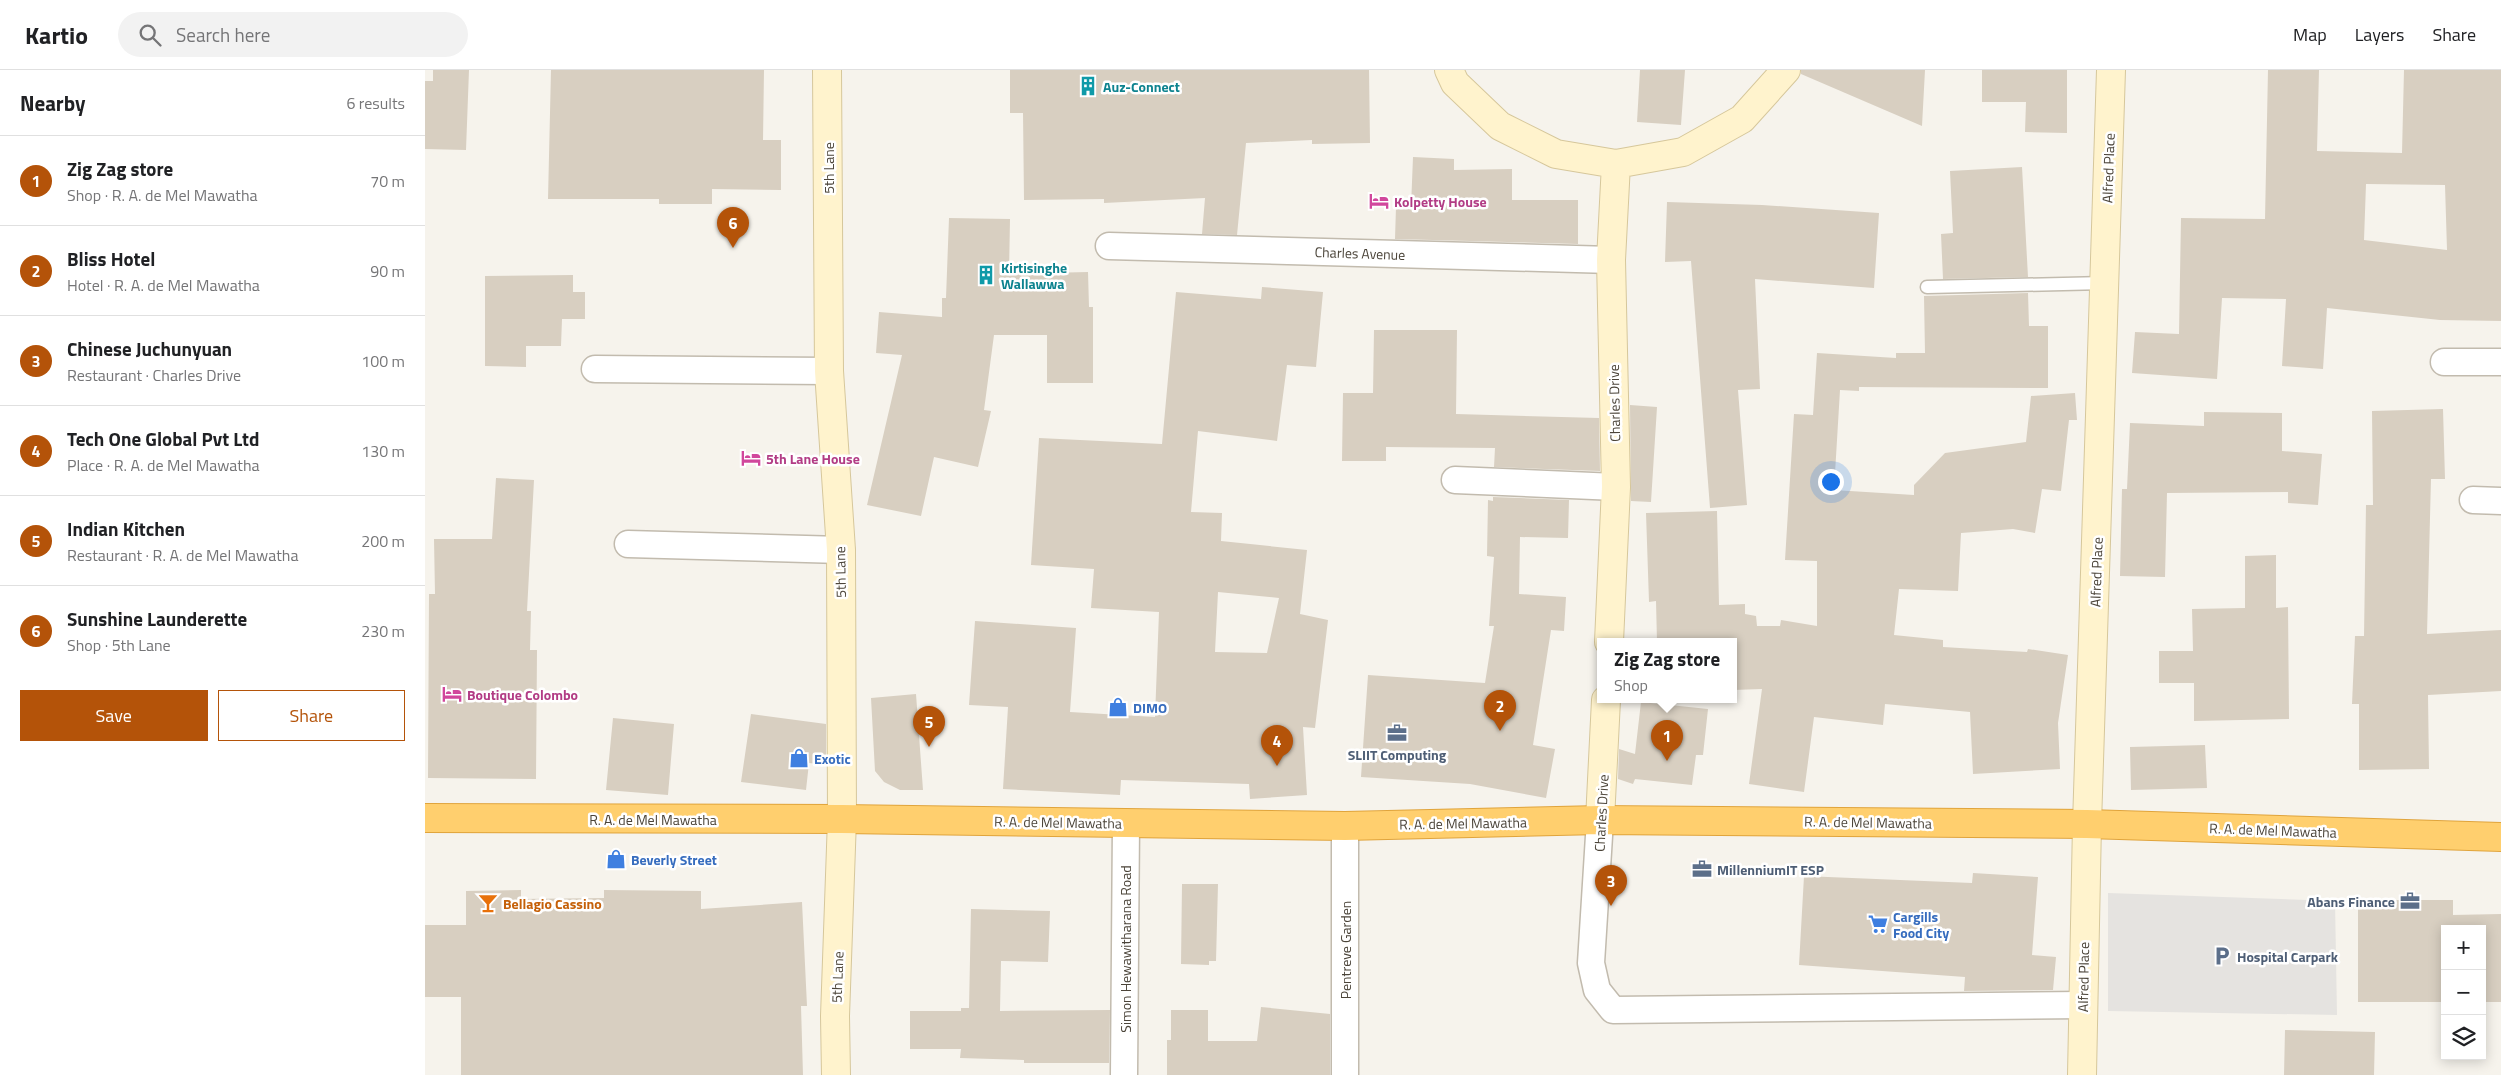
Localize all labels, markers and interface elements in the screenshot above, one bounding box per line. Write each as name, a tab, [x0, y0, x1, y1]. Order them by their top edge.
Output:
search box	[118, 12, 468, 57]
text: Kartio	[25, 17, 88, 53]
text: Search here	[176, 20, 270, 49]
icon: search	[136, 21, 164, 49]
text: Map	[2293, 21, 2327, 48]
text: Layers	[2355, 21, 2404, 48]
text: Share	[2432, 21, 2476, 48]
building icon: Auz-Connect	[1077, 75, 1099, 97]
place label: Auz-Connect	[1103, 76, 1180, 97]
text: Nearby	[20, 87, 85, 119]
text: 6 results	[346, 91, 405, 115]
street label: Alfred Place	[2096, 133, 2120, 203]
street label: 5th Lane	[818, 142, 839, 194]
text: Zig Zag store	[67, 154, 173, 183]
text: 1	[32, 169, 40, 193]
text: 70 m	[370, 169, 405, 193]
text: Shop · R. A. de Mel Mawatha	[67, 183, 258, 207]
hotel icon: Kolpetty House	[1368, 190, 1390, 212]
place label: Kolpetty House	[1394, 191, 1487, 212]
pin: 6	[717, 207, 749, 248]
street label: Charles Avenue	[1314, 241, 1406, 265]
text: Bliss Hotel	[67, 244, 155, 273]
place label: Kirtisinghe Wallawwa	[1001, 257, 1067, 294]
text: 2	[32, 259, 40, 283]
text: 90 m	[370, 259, 405, 283]
building icon: Kirtisinghe Wallawwa	[975, 264, 997, 286]
text: Hotel · R. A. de Mel Mawatha	[67, 273, 260, 297]
text: Chinese Juchunyuan	[67, 334, 232, 363]
text: 3	[32, 349, 40, 373]
text: 100 m	[361, 349, 405, 373]
text: Restaurant · Charles Drive	[67, 363, 241, 387]
street label: Charles Drive	[1603, 364, 1625, 442]
text: Tech One Global Pvt Ltd	[67, 424, 259, 453]
text: 4	[32, 439, 40, 463]
text: 130 m	[361, 439, 405, 463]
hotel icon: 5th Lane House	[740, 447, 762, 469]
place label: 5th Lane House	[766, 448, 860, 469]
text: Place · R. A. de Mel Mawatha	[67, 453, 260, 477]
your location	[1818, 469, 1844, 495]
text: Indian Kitchen	[67, 514, 185, 543]
text: 5	[32, 529, 40, 553]
text: 200 m	[361, 529, 405, 553]
street label: Alfred Place	[2084, 537, 2108, 607]
text: Restaurant · R. A. de Mel Mawatha	[67, 543, 298, 567]
street label: 5th Lane	[829, 546, 851, 598]
text: Sunshine Launderette	[67, 604, 247, 633]
text: 6	[32, 619, 40, 643]
text: 230 m	[361, 619, 405, 643]
text: Shop · 5th Lane	[67, 633, 171, 657]
popup	[1597, 638, 1737, 703]
text: Zig Zag store	[1614, 644, 1720, 673]
text: Shop	[1614, 673, 1648, 697]
hotel icon: Boutique Colombo	[441, 683, 463, 705]
place label: Boutique Colombo	[467, 684, 578, 705]
button: Save	[20, 690, 208, 741]
button: Share	[218, 690, 405, 741]
pin: 2	[1484, 690, 1516, 731]
shop icon: DIMO	[1107, 696, 1129, 718]
place label: DIMO	[1133, 697, 1167, 718]
pin: 5	[913, 706, 945, 747]
pin: 1	[1651, 720, 1683, 761]
office icon: SLIIT Computing	[1386, 722, 1408, 744]
pin: 4	[1261, 725, 1293, 766]
place label: SLIIT Computing	[1348, 744, 1447, 765]
shop icon: Exotic	[788, 747, 810, 769]
place label: Exotic	[814, 748, 851, 769]
street label: Charles Drive	[1588, 774, 1614, 852]
street label: R. A. de Mel Mawatha	[589, 809, 717, 830]
street label: R. A. de Mel Mawatha	[994, 810, 1122, 834]
street label: R. A. de Mel Mawatha	[1804, 810, 1932, 834]
street label: R. A. de Mel Mawatha	[1399, 811, 1527, 835]
street label: R. A. de Mel Mawatha	[2209, 817, 2337, 843]
shop icon: Beverly Street	[605, 848, 627, 870]
place label: Beverly Street	[631, 849, 717, 870]
office icon: MillenniumIT ESP	[1691, 858, 1713, 880]
place label: MillenniumIT ESP	[1717, 859, 1824, 880]
street label: Simon Hewawitharana Road	[1115, 865, 1136, 1033]
pin: 3	[1595, 865, 1627, 906]
office icon: Abans Finance	[2399, 890, 2421, 912]
place label: Abans Finance	[2307, 891, 2395, 912]
bar icon: Bellagio Cassino	[477, 892, 499, 914]
place label: Bellagio Cassino	[503, 893, 602, 914]
street label: Pentreve Garden	[1335, 901, 1356, 999]
place label: Cargills Food City	[1893, 906, 1949, 943]
supermarket icon: Cargills Food City	[1867, 913, 1889, 935]
map controls	[2441, 925, 2486, 1060]
button: +	[2441, 925, 2486, 970]
street label: Alfred Place	[2072, 942, 2094, 1012]
parking icon: Hospital Carpark	[2211, 945, 2233, 967]
place label: Hospital Carpark	[2237, 946, 2339, 967]
street label: 5th Lane	[826, 951, 848, 1003]
button: −	[2441, 970, 2486, 1015]
button: layers	[2441, 1015, 2486, 1060]

